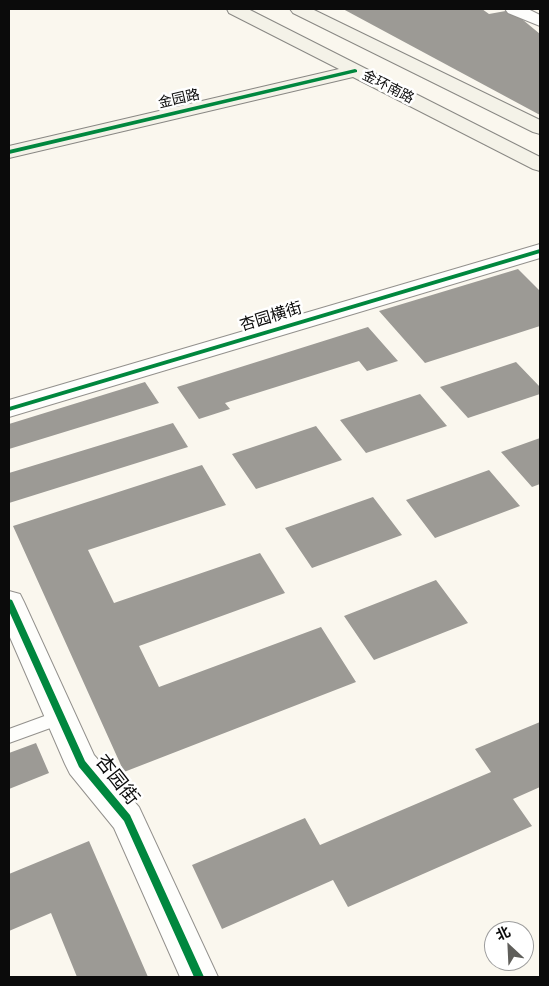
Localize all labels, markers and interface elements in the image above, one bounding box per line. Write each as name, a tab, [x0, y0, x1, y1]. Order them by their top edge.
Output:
street label: 金环南路	[359, 67, 417, 107]
street label: 金园路	[157, 86, 201, 112]
street label: 杏园横街	[238, 298, 304, 336]
street label: 杏园街	[90, 751, 144, 809]
north arrow	[484, 921, 534, 971]
text: 北	[493, 923, 513, 944]

